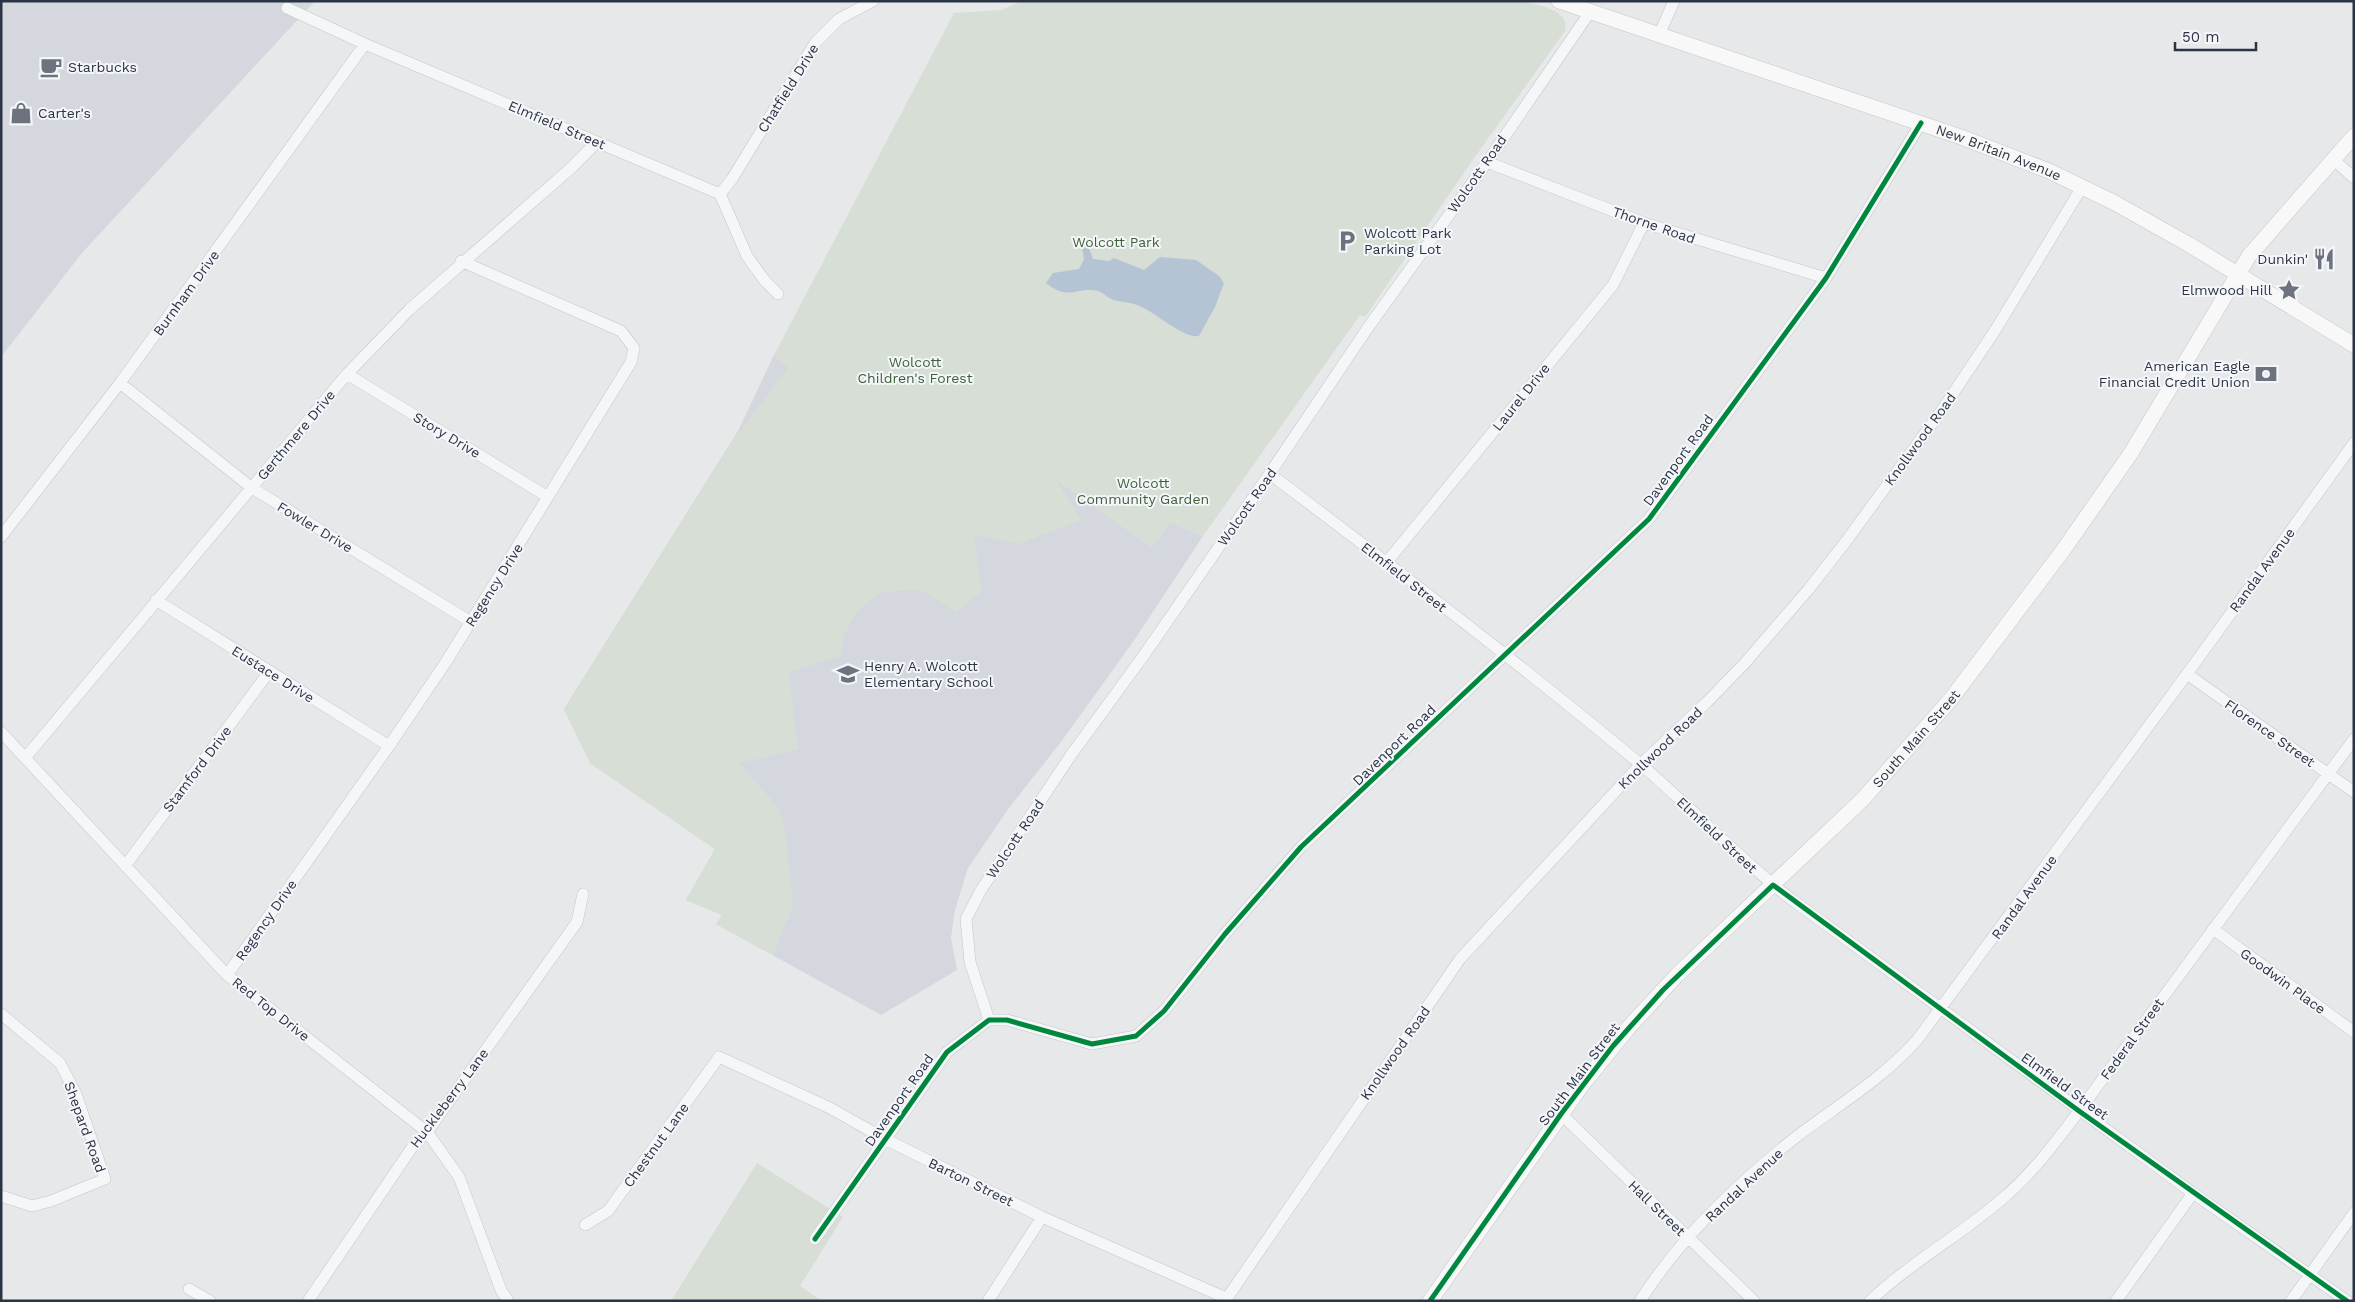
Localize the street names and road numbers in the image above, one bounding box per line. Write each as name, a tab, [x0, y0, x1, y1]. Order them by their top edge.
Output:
street label: Chatfield Drive	[754, 41, 822, 135]
street label: Elmfield Street	[506, 97, 608, 153]
street label: New Britain Avenue	[1934, 121, 2064, 184]
street label: Wolcott Road	[1444, 132, 1510, 216]
street label: Thorne Road	[1610, 203, 1698, 247]
street label: Burnham Drive	[150, 247, 222, 339]
street label: Laurel Drive	[1489, 360, 1553, 434]
street label: Gerthmere Drive	[254, 387, 338, 483]
street label: Knollwood Road	[1881, 390, 1959, 488]
street label: Story Drive	[411, 409, 483, 461]
street label: Davenport Road	[1639, 411, 1717, 509]
street label: Wolcott Road	[1214, 465, 1280, 549]
street label: Fowler Drive	[274, 498, 356, 556]
street label: Randal Avenue	[2226, 525, 2298, 615]
street label: Elmfield Street	[1358, 539, 1450, 615]
street label: Regency Drive	[462, 540, 526, 630]
street label: Eustace Drive	[229, 642, 317, 706]
street label: South Main Street	[1869, 687, 1963, 791]
street label: Florence Street	[2222, 696, 2318, 770]
street label: Davenport Road	[1349, 701, 1439, 789]
street label: Knollwood Road	[1615, 704, 1705, 792]
street label: Stamford Drive	[159, 723, 235, 815]
street label: Elmfield Street	[1674, 794, 1760, 876]
street label: Wolcott Road	[983, 797, 1047, 881]
street label: Randal Avenue	[1988, 852, 2060, 942]
street label: Regency Drive	[232, 876, 300, 964]
street label: Goodwin Place	[2237, 945, 2329, 1017]
street label: Red Top Drive	[229, 974, 313, 1044]
street label: Federal Street	[2097, 995, 2167, 1083]
street label: Knollwood Road	[1357, 1003, 1433, 1103]
street label: South Main Street	[1535, 1019, 1623, 1128]
street label: Huckleberry Lane	[407, 1045, 491, 1151]
street label: Elmfield Street	[2018, 1049, 2112, 1123]
street label: Davenport Road	[861, 1051, 937, 1149]
street label: Shepard Road	[61, 1079, 109, 1175]
street label: Chestnut Lane	[620, 1100, 692, 1190]
street label: Randal Avenue	[1702, 1145, 1786, 1225]
street label: Barton Street	[926, 1155, 1016, 1209]
street label: Hall Street	[1625, 1177, 1689, 1239]

